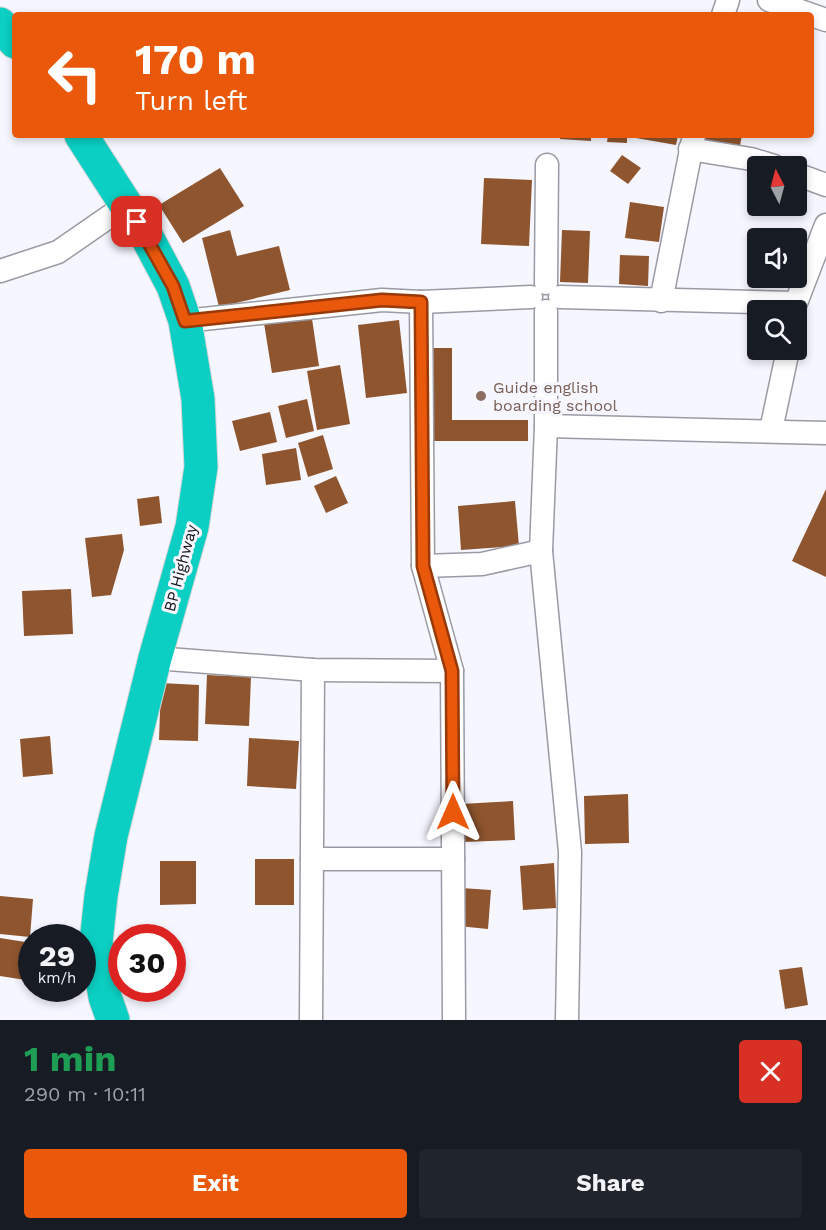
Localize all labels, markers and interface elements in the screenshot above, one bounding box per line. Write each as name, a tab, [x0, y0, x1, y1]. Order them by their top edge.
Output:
text: 170 m	[135, 35, 256, 84]
icon: left	[36, 36, 114, 114]
text: Turn left	[135, 85, 247, 117]
north arrow	[747, 156, 807, 216]
map controls	[747, 156, 807, 360]
pin	[111, 196, 162, 247]
icon: arrive	[120, 205, 153, 238]
button: sound	[747, 228, 807, 288]
button: search	[747, 300, 807, 360]
place label: Guide english boarding school	[493, 378, 618, 415]
marker: Guide english boarding school	[474, 389, 488, 403]
street label: BP Highway	[160, 522, 201, 614]
position arrow	[421, 780, 485, 844]
speed limit sign: 30	[108, 924, 186, 1002]
text: 29	[39, 938, 75, 973]
text: km/h	[38, 969, 76, 987]
text: 1 min	[24, 1038, 116, 1080]
button: close	[739, 1040, 802, 1103]
text: 290 m · 10:11	[24, 1082, 146, 1106]
button: Exit	[24, 1149, 407, 1218]
button: Share	[419, 1149, 802, 1218]

